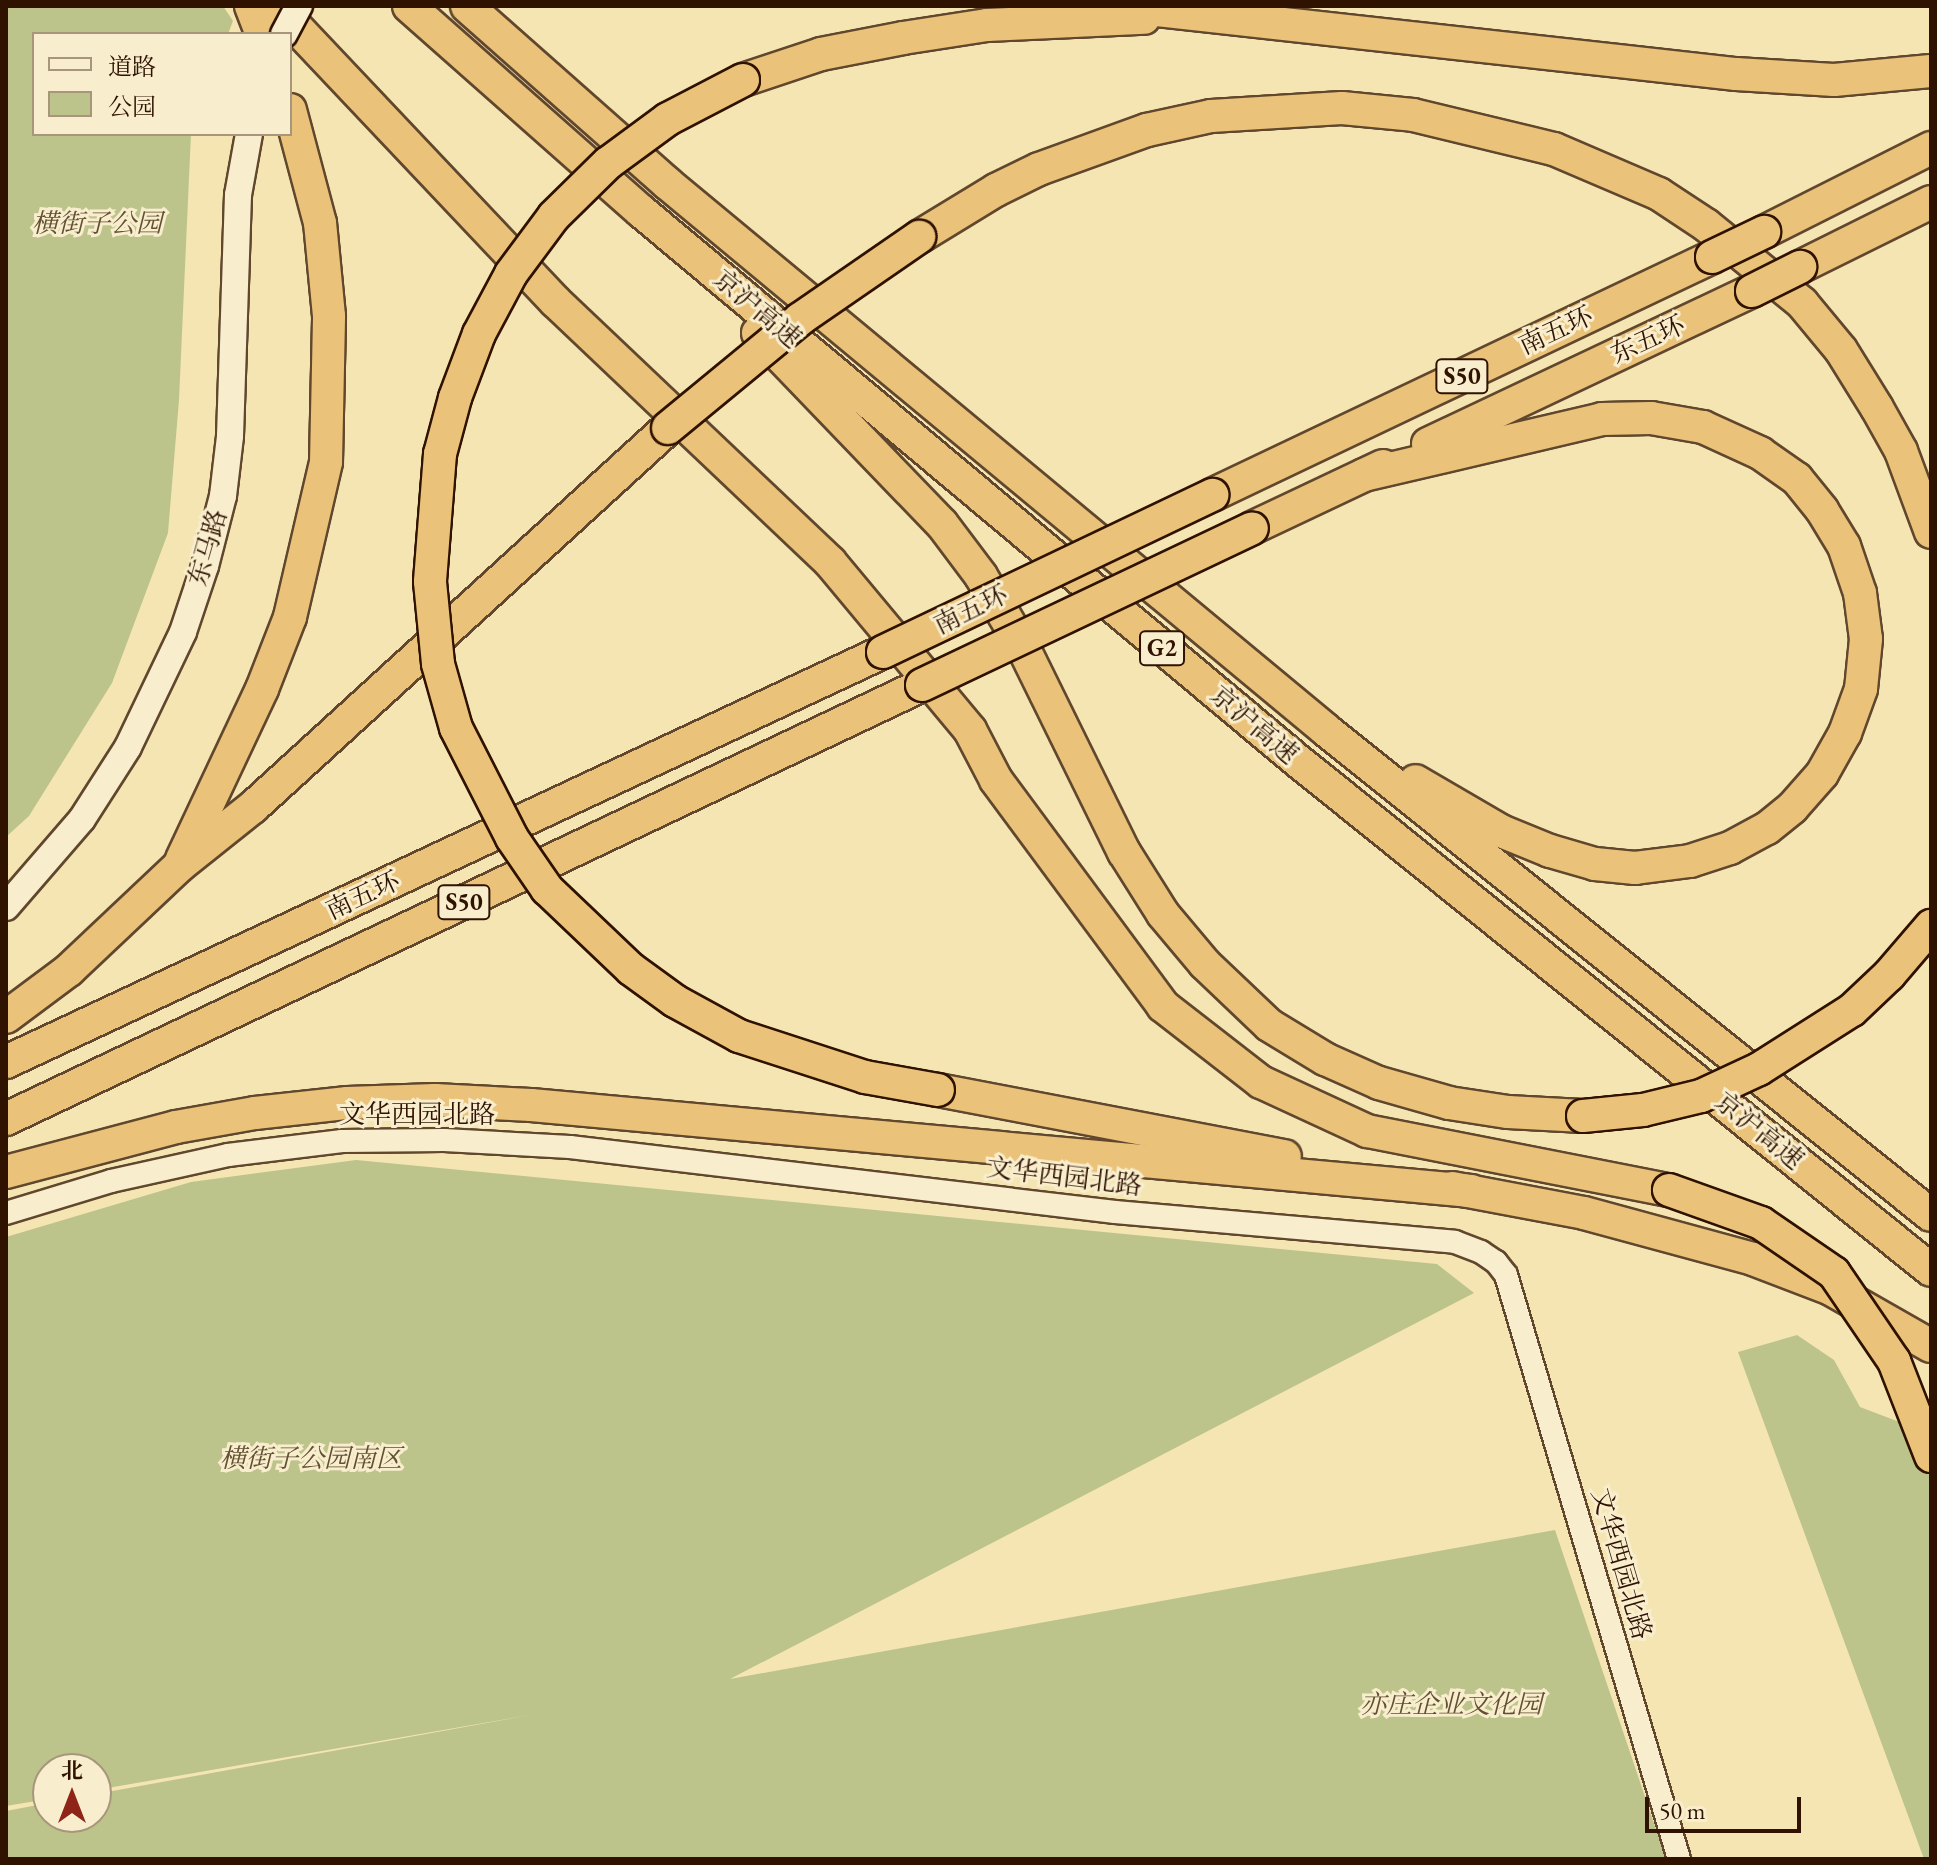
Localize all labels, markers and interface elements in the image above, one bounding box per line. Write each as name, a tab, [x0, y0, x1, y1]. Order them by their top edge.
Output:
legend	[32, 32, 292, 136]
text: 道路	[108, 51, 156, 82]
text: 公园	[108, 91, 156, 122]
park label: 横街子公园	[32, 208, 162, 240]
street label: 京沪高速	[707, 264, 807, 354]
street label: 南五环	[1514, 300, 1598, 362]
street label: 东五环	[1606, 309, 1690, 371]
road number: S50	[1434, 356, 1490, 396]
street label: 东马路	[182, 506, 234, 590]
street label: 南五环	[929, 579, 1013, 641]
road number: G2	[1138, 628, 1186, 668]
street label: 京沪高速	[1204, 680, 1304, 770]
street label: 南五环	[321, 865, 405, 927]
road number: S50	[436, 882, 492, 922]
street label: 京沪高速	[1709, 1086, 1809, 1176]
street label: 文华西园北路	[339, 1099, 495, 1131]
street label: 文华西园北路	[985, 1152, 1143, 1202]
park label: 横街子公园南区	[220, 1443, 402, 1475]
street label: 文华西园北路	[1585, 1485, 1657, 1643]
park label: 亦庄企业文化园	[1360, 1689, 1542, 1721]
north arrow	[32, 1753, 112, 1833]
text: 北	[61, 1756, 83, 1785]
scale bar	[1649, 1781, 1805, 1831]
text: 50 m	[1659, 1795, 1706, 1826]

